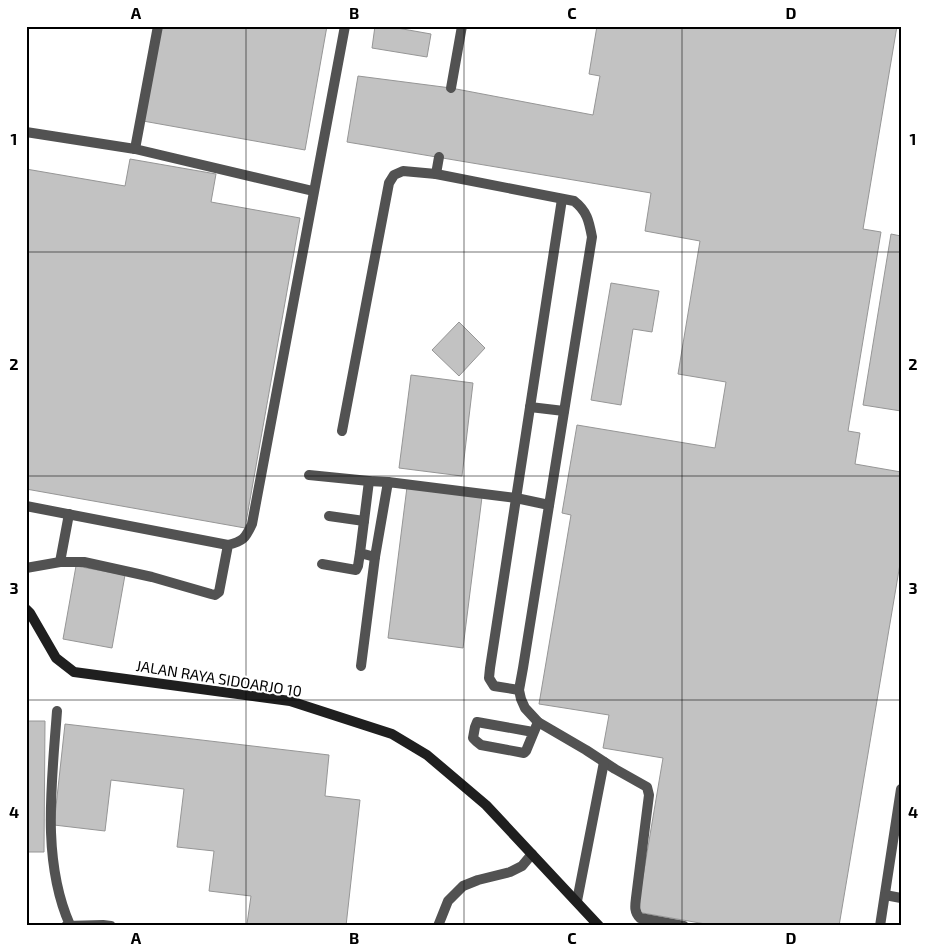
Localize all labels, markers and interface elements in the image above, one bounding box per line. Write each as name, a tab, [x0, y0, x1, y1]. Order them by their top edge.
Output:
text: A	[131, 3, 142, 22]
text: B	[349, 3, 359, 22]
text: C	[567, 3, 577, 22]
text: D	[786, 3, 797, 22]
text: 1	[11, 129, 17, 148]
text: 1	[910, 129, 916, 148]
text: 2	[9, 354, 19, 373]
text: 2	[908, 354, 918, 373]
text: 3	[9, 578, 19, 597]
text: 3	[908, 578, 918, 597]
street label: JALAN RAYA SIDOARJO 10	[135, 656, 303, 700]
text: 4	[9, 802, 19, 821]
text: 4	[908, 802, 918, 821]
text: A	[131, 928, 142, 947]
text: B	[349, 928, 359, 947]
text: C	[567, 928, 577, 947]
text: D	[786, 928, 797, 947]

